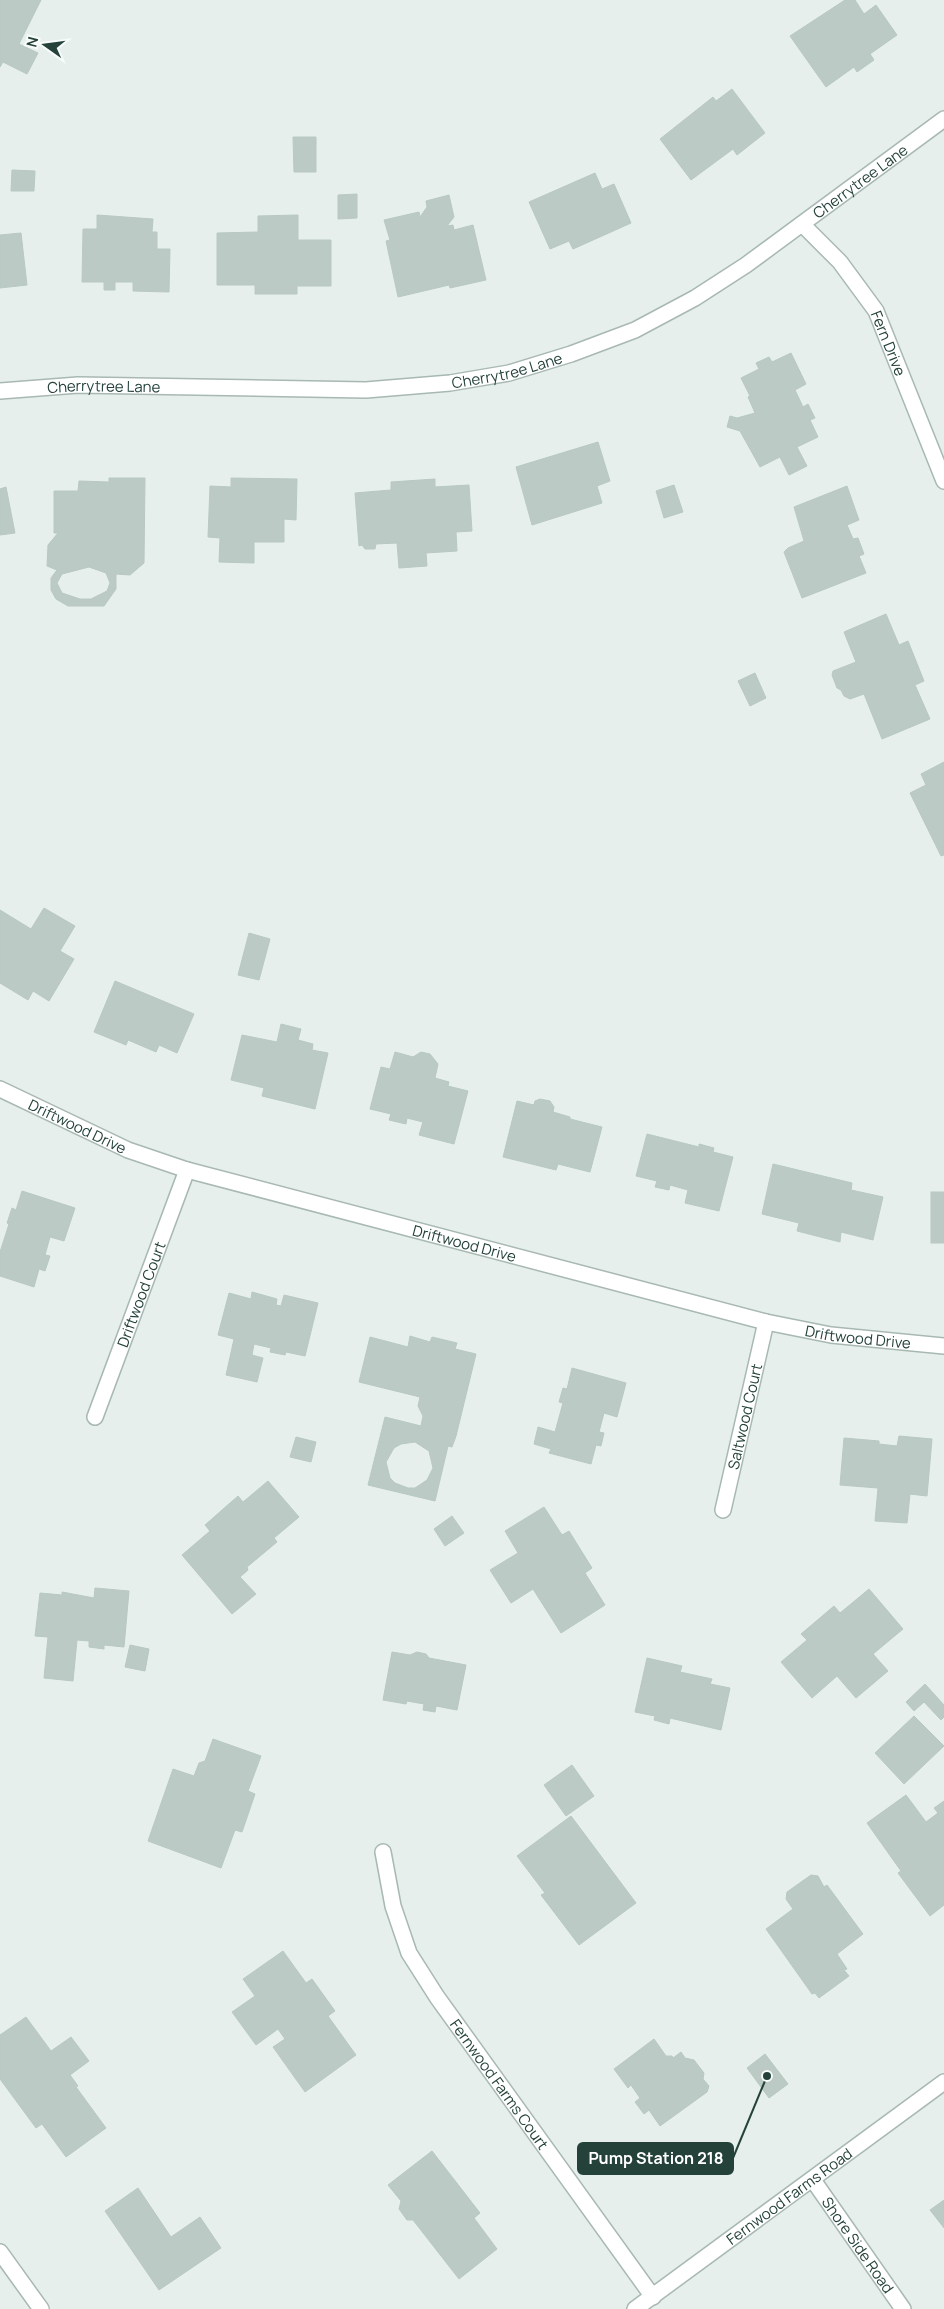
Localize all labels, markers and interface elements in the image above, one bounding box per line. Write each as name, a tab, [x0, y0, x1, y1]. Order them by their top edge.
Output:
north arrow	[20, 20, 70, 70]
text: N	[21, 35, 42, 49]
street label: Cherrytree Lane	[808, 139, 912, 223]
street label: Fern Drive	[866, 307, 911, 379]
street label: Cherrytree Lane	[450, 347, 565, 393]
street label: Cherrytree Lane	[46, 374, 161, 398]
street label: Driftwood Drive	[25, 1094, 130, 1158]
street label: Driftwood Drive	[410, 1219, 519, 1267]
street label: Driftwood Court	[111, 1238, 170, 1350]
street label: Driftwood Drive	[803, 1320, 912, 1353]
street label: Saltwood Court	[722, 1361, 767, 1471]
street label: Fernwood Farms Court	[446, 2015, 554, 2153]
callout: Pump Station 218	[578, 2143, 733, 2174]
street label: Fernwood Farms Road	[722, 2143, 856, 2249]
text: Pump Station 218	[588, 2147, 724, 2169]
street label: Shore Side Road	[817, 2192, 899, 2297]

